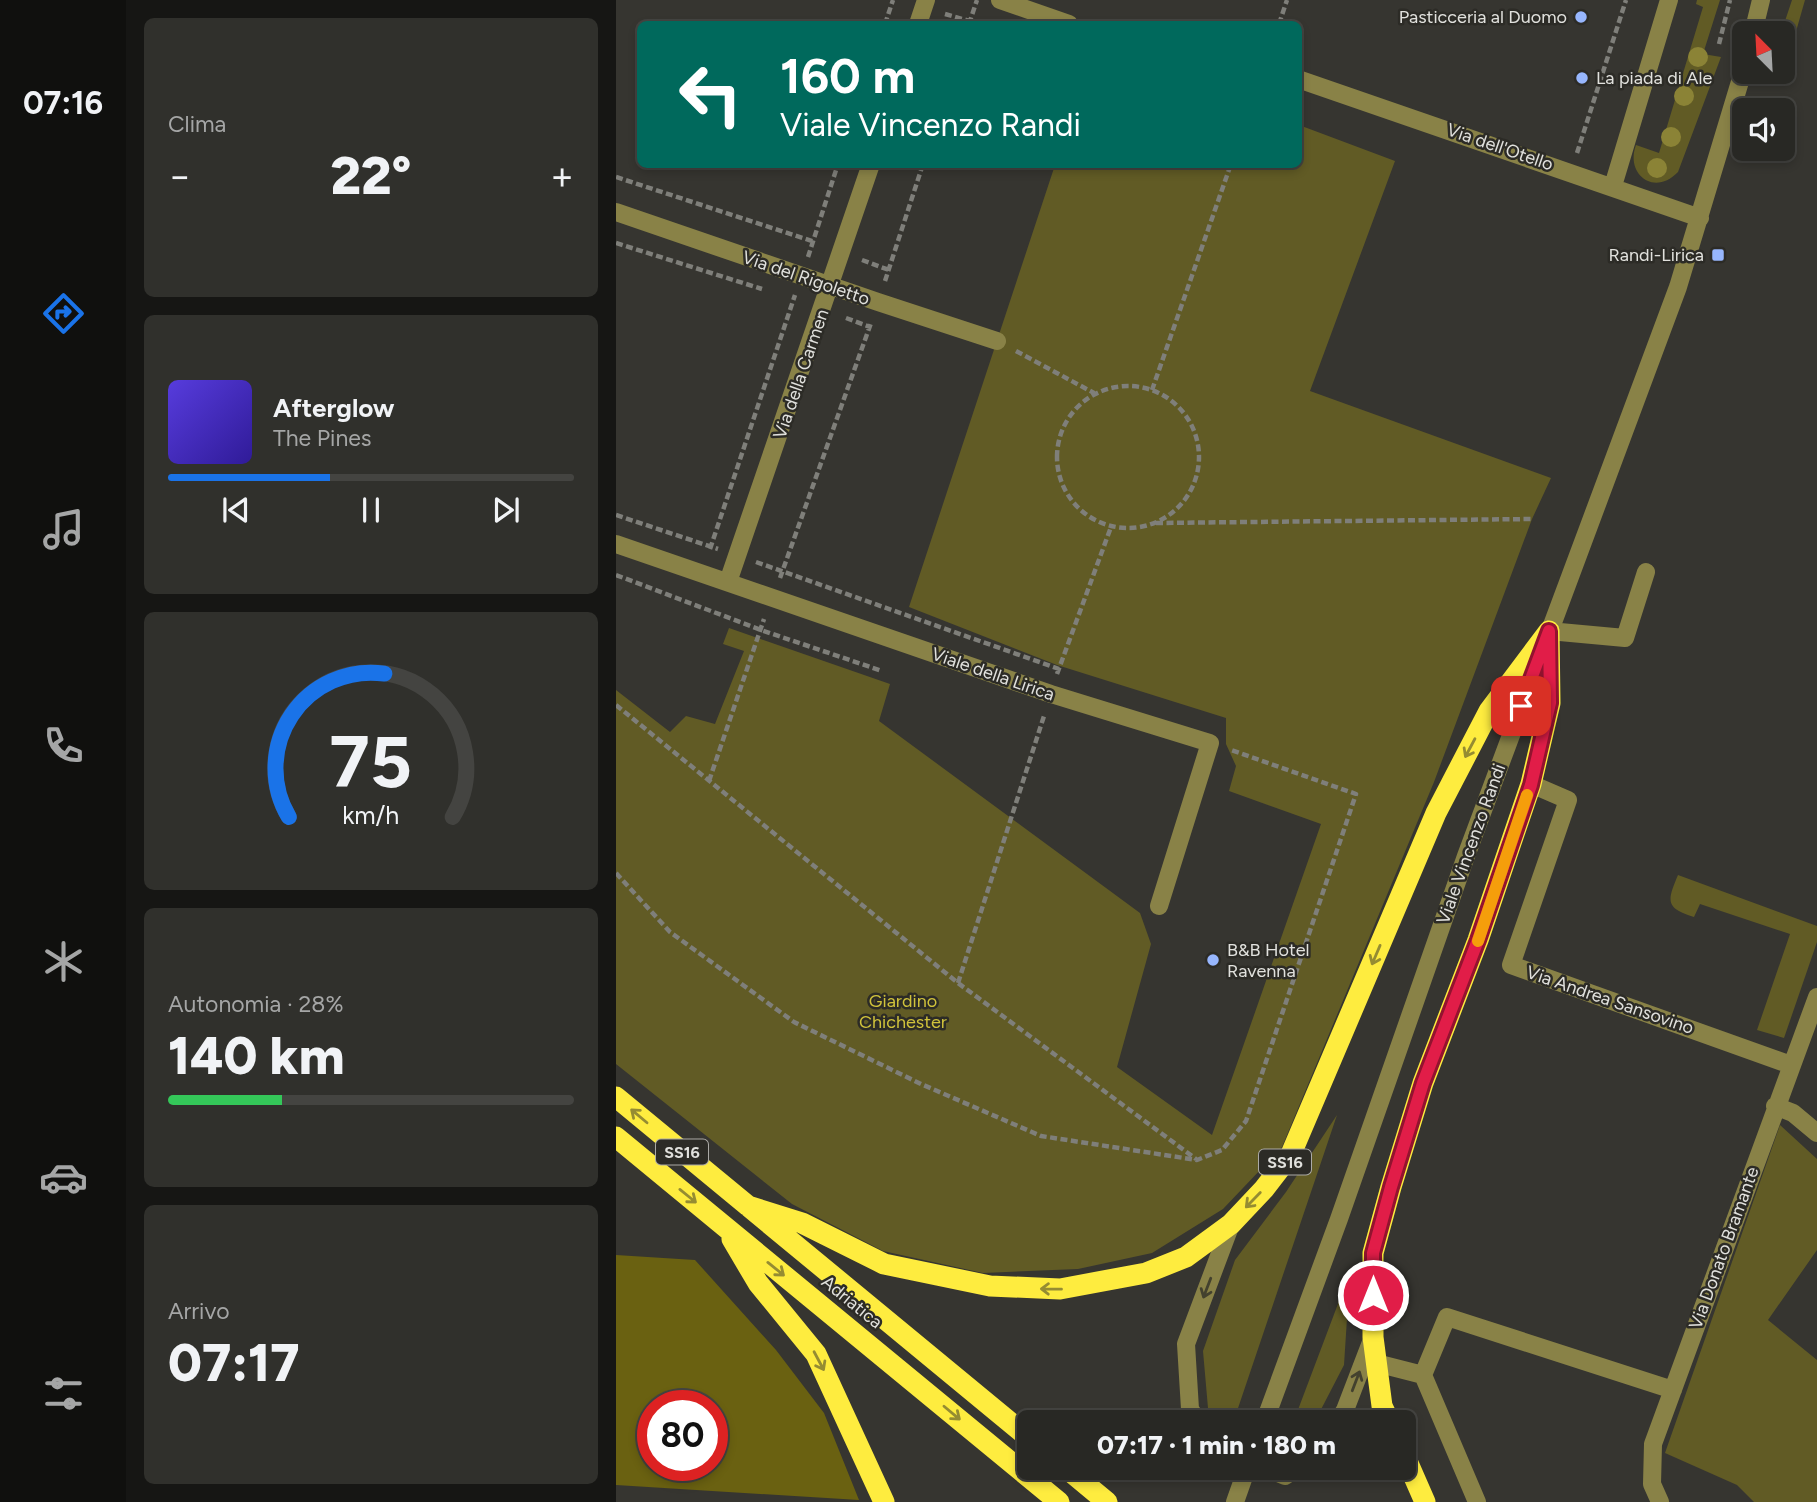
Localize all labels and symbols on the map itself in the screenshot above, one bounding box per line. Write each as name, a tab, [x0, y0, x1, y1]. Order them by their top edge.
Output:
place label: Pasticceria al Duomo	[1399, 6, 1567, 28]
marker: Pasticceria al Duomo	[1573, 9, 1589, 25]
north arrow	[1732, 21, 1796, 84]
place label: La piada di Ale	[1596, 67, 1712, 89]
marker: La piada di Ale	[1574, 70, 1590, 86]
street label: Via dell'Otello	[1444, 119, 1556, 175]
place label: Randi-Lirica	[1609, 244, 1704, 266]
street label: Via del Rigoletto	[739, 246, 873, 310]
marker: Randi-Lirica	[1710, 247, 1726, 263]
street label: Via della Carmen	[769, 306, 833, 442]
street label: Viale della Lirica	[929, 643, 1057, 705]
pin	[1491, 676, 1551, 736]
one-way arrow	[1463, 737, 1476, 758]
street label: Viale Vincenzo Randi	[1432, 761, 1510, 927]
place label: B&B Hotel Ravenna	[1227, 939, 1310, 982]
one-way arrow	[1369, 944, 1382, 965]
marker: B&B Hotel Ravenna	[1205, 952, 1221, 968]
street label: Via Andrea Sansovino	[1523, 961, 1697, 1039]
park label: Giardino Chichester	[859, 990, 947, 1033]
one-way arrow	[630, 1108, 648, 1124]
road number: SS16	[656, 1140, 708, 1164]
road number: SS16	[1259, 1150, 1311, 1174]
street label: Via Donato Bramante	[1684, 1164, 1764, 1332]
one-way arrow	[678, 1188, 696, 1204]
one-way arrow	[1245, 1192, 1262, 1209]
position arrow	[1336, 1258, 1410, 1332]
one-way arrow	[767, 1261, 785, 1277]
street label: Adriatica	[817, 1271, 887, 1333]
one-way arrow	[1199, 1277, 1212, 1299]
one-way arrow	[1040, 1282, 1063, 1296]
one-way arrow	[813, 1350, 827, 1371]
one-way arrow	[1351, 1370, 1363, 1392]
speed limit sign: 80	[637, 1390, 728, 1481]
one-way arrow	[942, 1406, 960, 1421]

